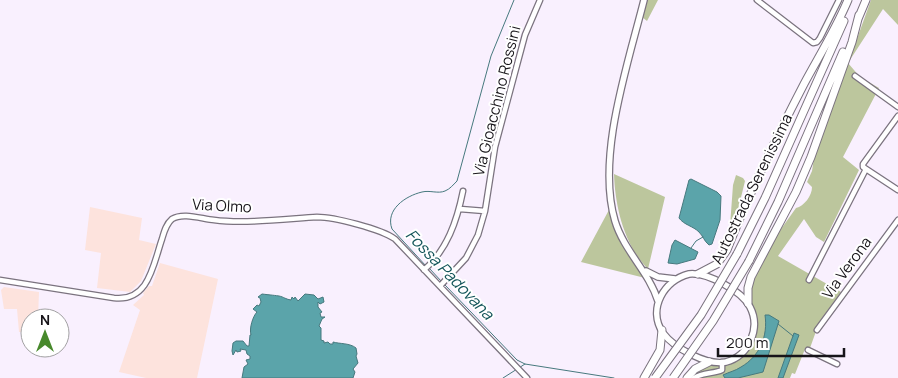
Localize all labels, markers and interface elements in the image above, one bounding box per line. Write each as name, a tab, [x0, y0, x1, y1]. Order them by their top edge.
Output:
street label: Via Gioacchino Rossini	[468, 23, 525, 178]
street label: Autostrada Serenissima	[706, 110, 797, 268]
street label: Via Olmo	[192, 193, 252, 218]
water label: Fossa Padovana	[401, 224, 500, 325]
street label: Via Verona	[817, 232, 876, 303]
north arrow	[20, 308, 70, 358]
text: N	[40, 310, 50, 329]
scale bar	[718, 326, 844, 358]
text: 200 m	[726, 332, 769, 353]

